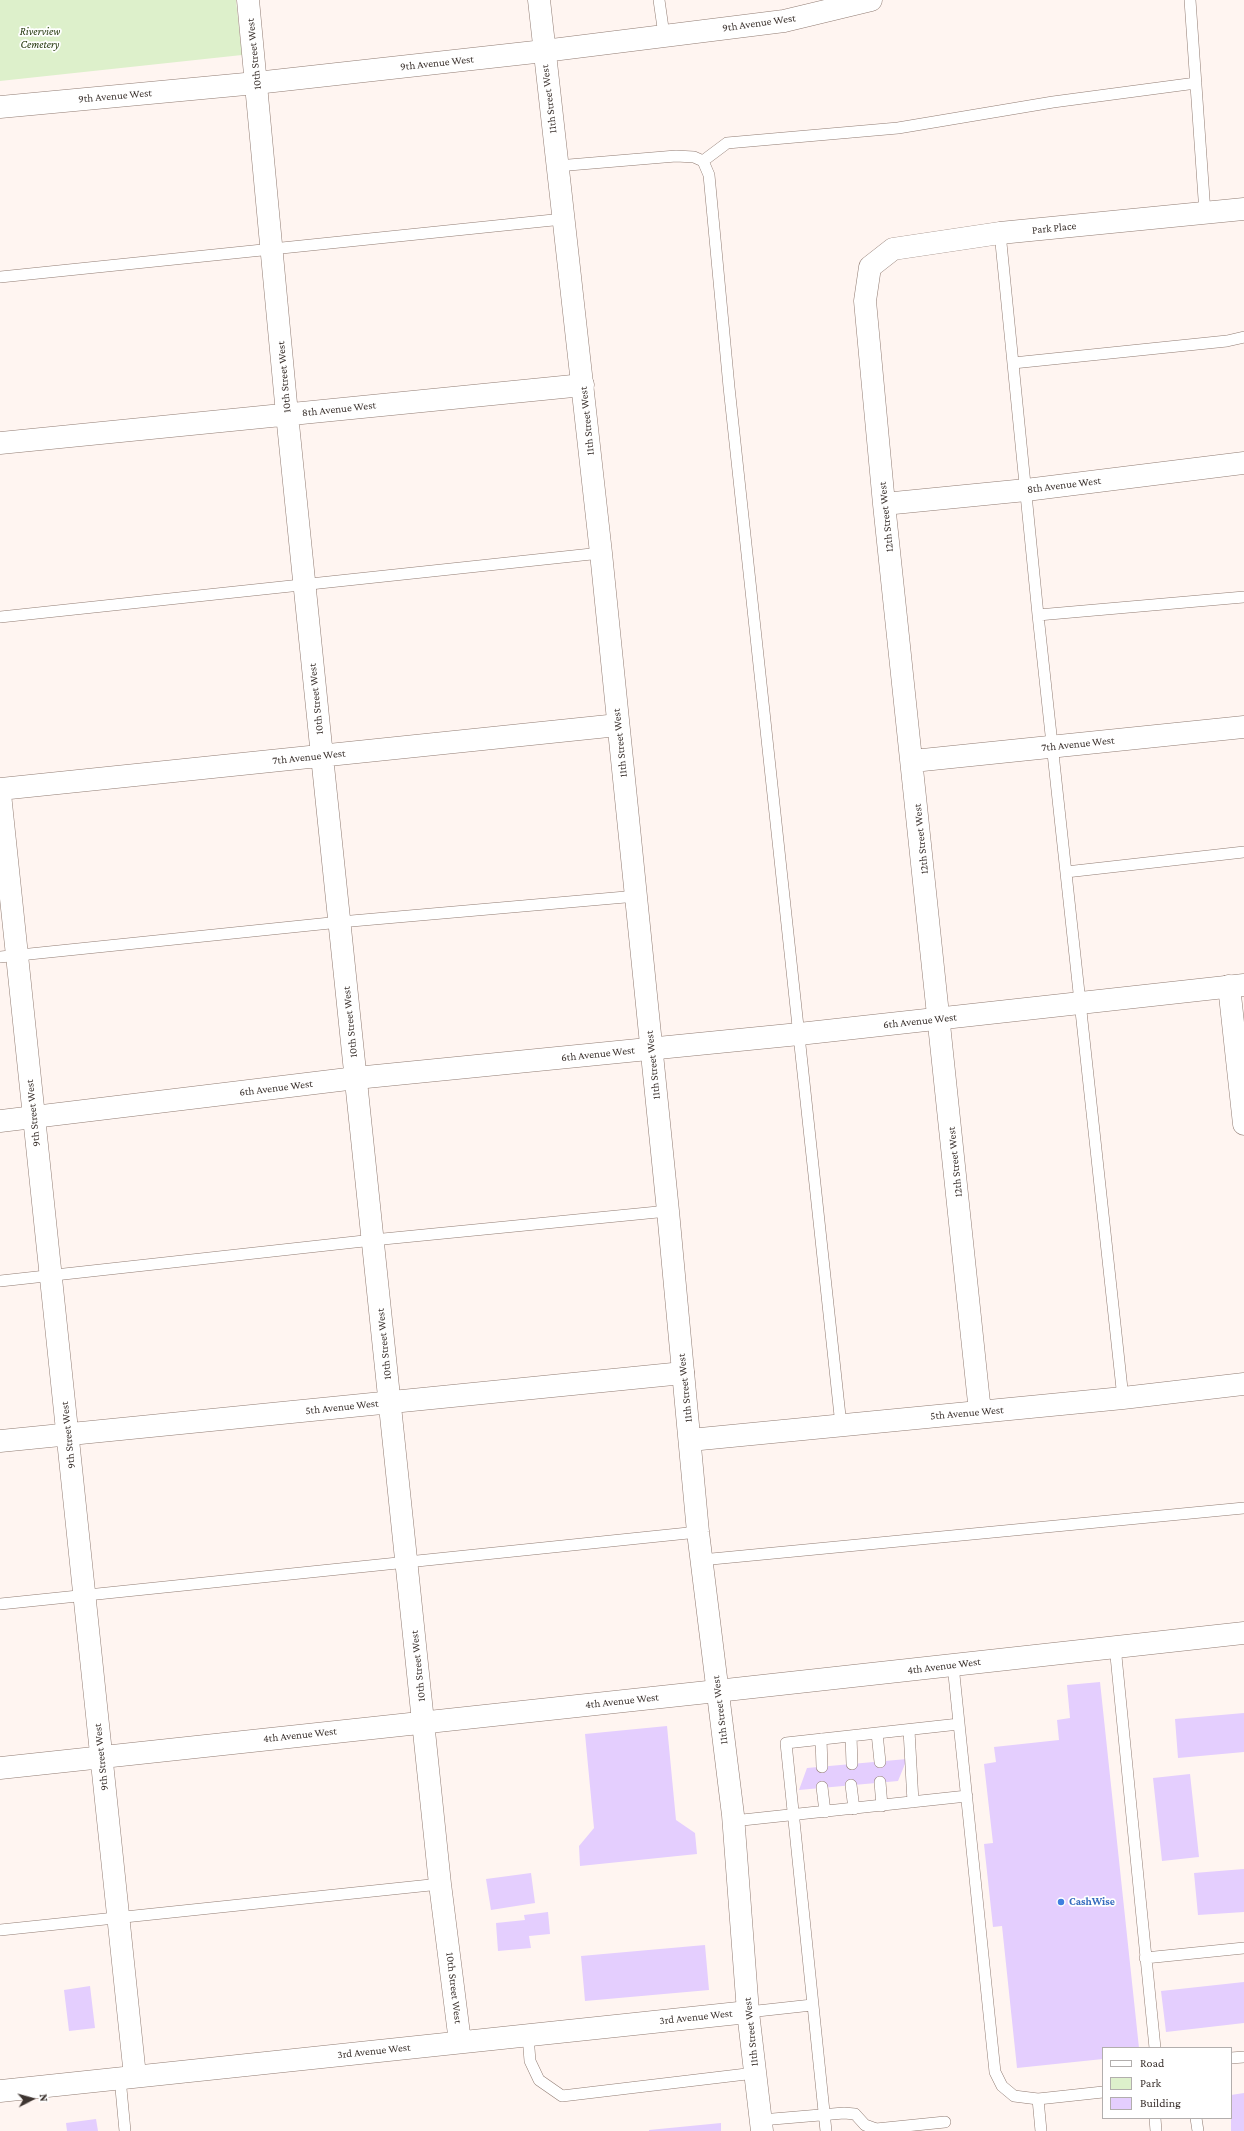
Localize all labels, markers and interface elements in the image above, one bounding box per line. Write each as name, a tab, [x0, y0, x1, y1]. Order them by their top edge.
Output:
street label: 9th Avenue West	[721, 11, 797, 35]
street label: 10th Street West	[244, 18, 264, 90]
park label: Riverview Cemetery	[20, 25, 60, 51]
street label: 9th Avenue West	[399, 53, 475, 73]
street label: 11th Street West	[538, 64, 560, 134]
street label: 9th Avenue West	[78, 86, 152, 106]
street label: Park Place	[1031, 219, 1077, 237]
street label: 10th Street West	[274, 341, 294, 413]
street label: 11th Street West	[577, 386, 597, 456]
street label: 8th Avenue West	[301, 399, 377, 419]
street label: 8th Avenue West	[1026, 474, 1102, 496]
street label: 12th Street West	[876, 481, 896, 553]
street label: 10th Street West	[306, 663, 326, 735]
street label: 11th Street West	[610, 708, 630, 778]
street label: 7th Avenue West	[1041, 734, 1115, 754]
street label: 7th Avenue West	[272, 747, 346, 767]
street label: 12th Street West	[911, 803, 931, 875]
street label: 10th Street West	[340, 986, 360, 1058]
street label: 6th Avenue West	[882, 1011, 958, 1031]
street label: 11th Street West	[643, 1030, 663, 1100]
street label: 6th Avenue West	[560, 1044, 636, 1064]
street label: 6th Avenue West	[238, 1077, 314, 1099]
street label: 9th Street West	[23, 1079, 43, 1147]
street label: 12th Street West	[945, 1126, 965, 1198]
street label: 10th Street West	[374, 1308, 394, 1380]
street label: 11th Street West	[675, 1353, 695, 1423]
street label: 5th Avenue West	[305, 1397, 379, 1417]
street label: 9th Street West	[58, 1401, 78, 1469]
street label: 5th Avenue West	[930, 1403, 1004, 1423]
street label: 10th Street West	[408, 1630, 428, 1702]
street label: 4th Avenue West	[906, 1655, 982, 1677]
street label: 11th Street West	[709, 1675, 731, 1745]
street label: 4th Avenue West	[584, 1691, 660, 1711]
street label: 9th Street West	[91, 1723, 111, 1791]
street label: 4th Avenue West	[262, 1725, 338, 1745]
place label: CashWise	[1069, 1895, 1115, 1909]
marker: CashWise	[1056, 1897, 1066, 1907]
street label: 10th Street West	[443, 1952, 465, 2024]
street label: 11th Street West	[741, 1997, 761, 2067]
street label: 3rd Avenue West	[659, 2007, 733, 2027]
street label: 3rd Avenue West	[337, 2041, 411, 2061]
legend	[1102, 2047, 1232, 2119]
text: Road	[1140, 2056, 1164, 2070]
text: Park	[1140, 2076, 1161, 2090]
north arrow	[12, 2079, 52, 2119]
text: N	[38, 2093, 50, 2102]
text: Building	[1140, 2096, 1181, 2110]

